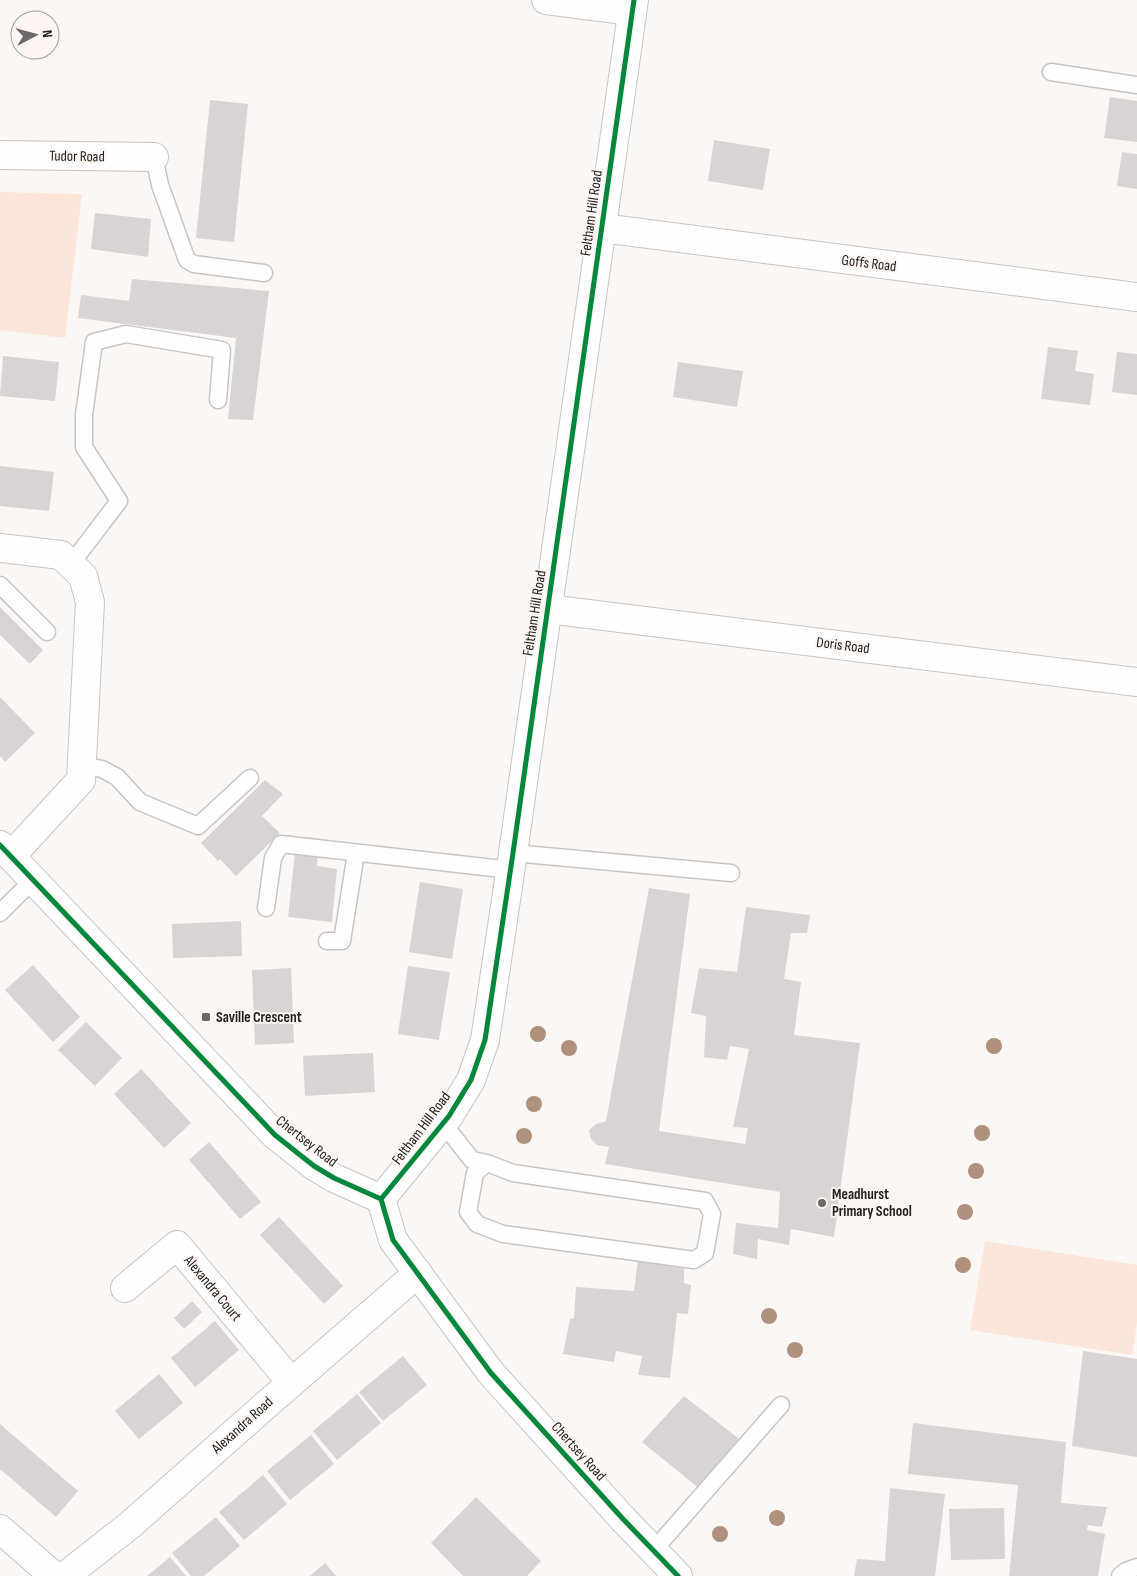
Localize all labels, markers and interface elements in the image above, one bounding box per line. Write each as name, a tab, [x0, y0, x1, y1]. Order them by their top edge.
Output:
north arrow	[10, 10, 60, 60]
text: N	[39, 29, 56, 38]
street label: Tudor Road	[49, 147, 105, 166]
street label: Feltham Hill Road	[576, 169, 607, 257]
street label: Goffs Road	[840, 251, 897, 276]
street label: Feltham Hill Road	[518, 569, 551, 657]
street label: Doris Road	[815, 633, 871, 658]
place label: Saville Crescent	[216, 1008, 302, 1027]
marker: Saville Crescent	[200, 1011, 212, 1023]
street label: Feltham Hill Road	[388, 1088, 455, 1169]
street label: Chertsey Road	[272, 1111, 341, 1171]
place label: Meadhurst Primary School	[832, 1185, 912, 1221]
marker: Meadhurst Primary School	[816, 1197, 828, 1209]
street label: Alexandra Court	[179, 1251, 246, 1325]
street label: Alexandra Road	[207, 1393, 277, 1459]
street label: Chertsey Road	[547, 1418, 610, 1485]

